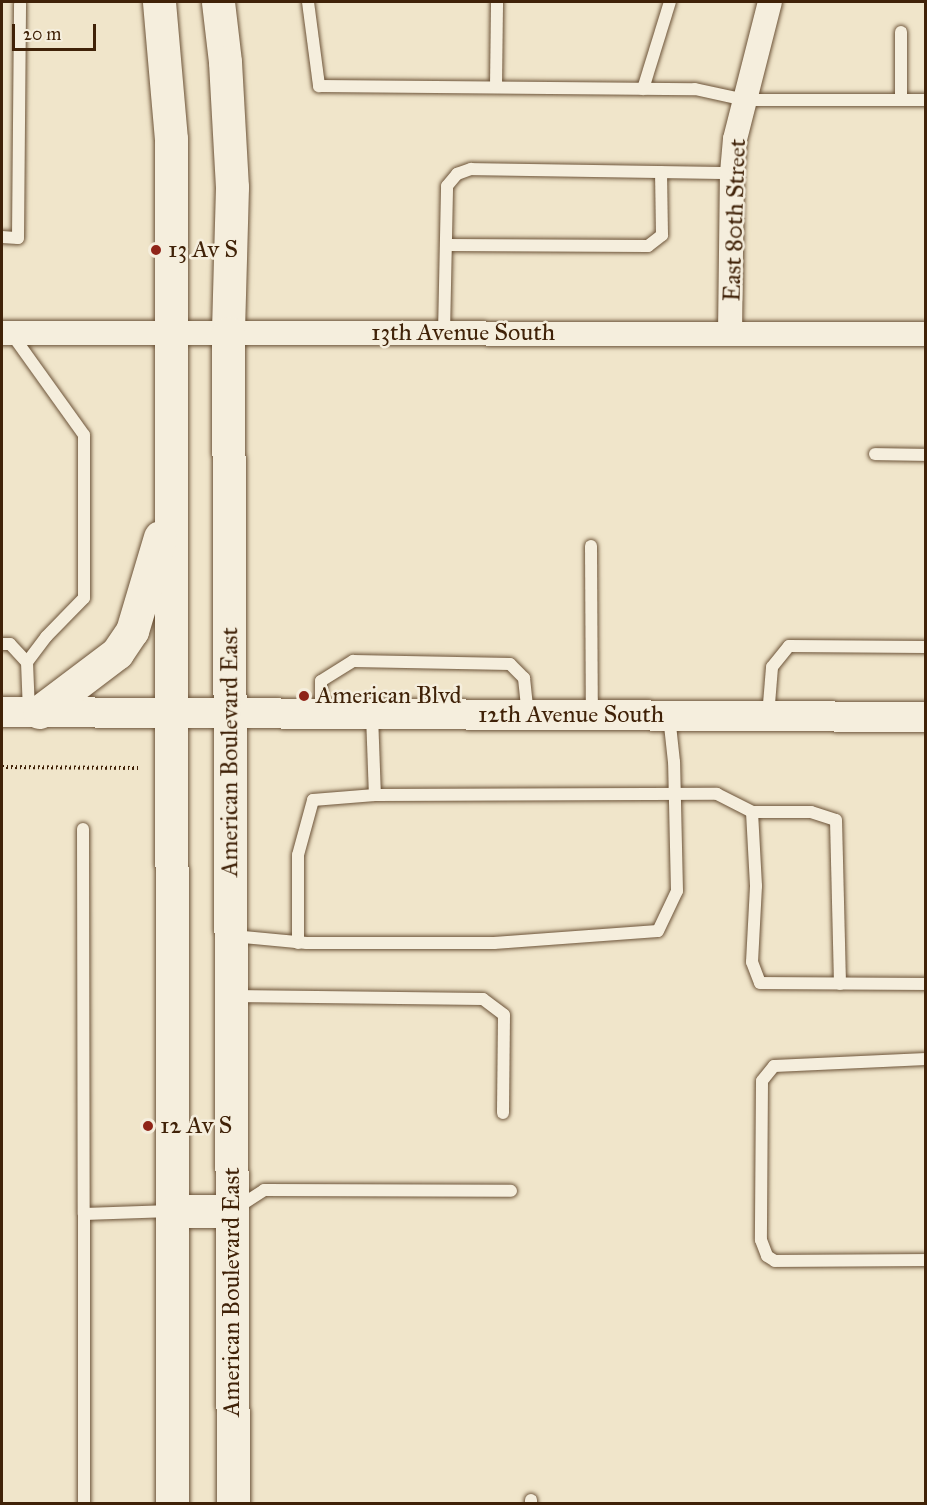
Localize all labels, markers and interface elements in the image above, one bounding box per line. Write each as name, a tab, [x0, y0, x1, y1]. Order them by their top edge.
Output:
scale bar	[15, 12, 99, 50]
text: 20 m	[23, 23, 61, 45]
street label: East 80th Street	[718, 138, 752, 302]
place label: 13 Av S	[168, 236, 238, 264]
marker: 13 Av S	[149, 243, 163, 257]
street label: 13th Avenue South	[371, 319, 555, 347]
street label: American Boulevard East	[216, 627, 244, 877]
place label: American Blvd	[316, 682, 462, 710]
marker: American Blvd	[297, 689, 311, 703]
street label: 12th Avenue South	[478, 701, 664, 729]
place label: 12 Av S	[160, 1112, 232, 1140]
marker: 12 Av S	[141, 1119, 155, 1133]
street label: American Boulevard East	[218, 1167, 246, 1417]

